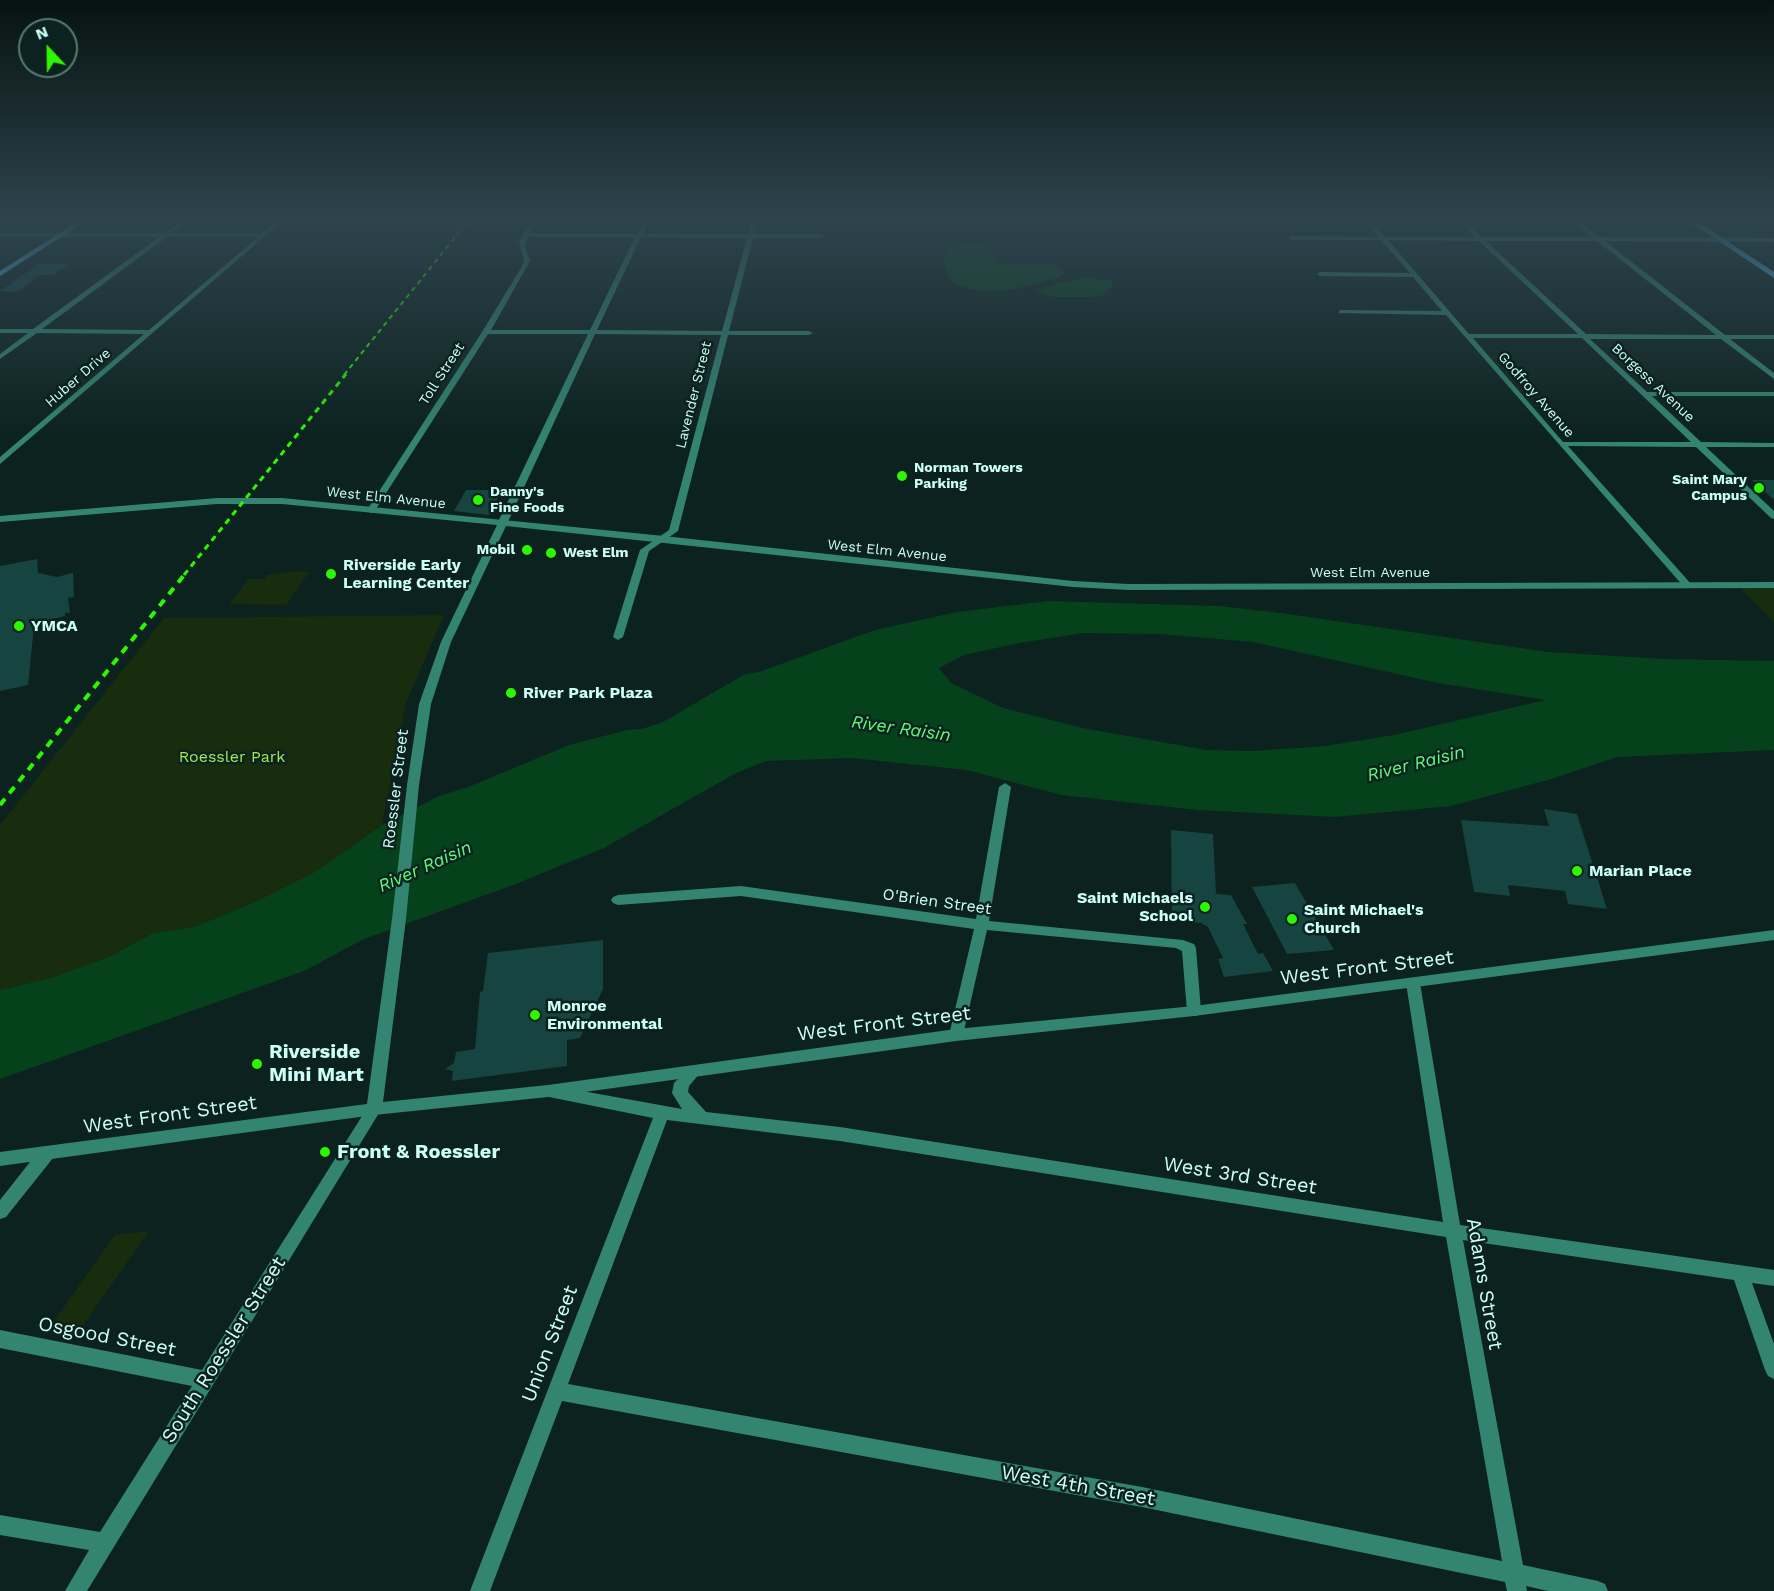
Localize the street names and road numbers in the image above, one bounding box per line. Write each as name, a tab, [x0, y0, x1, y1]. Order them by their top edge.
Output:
street label: Toll Street	[416, 340, 468, 408]
street label: Lavender Street	[673, 340, 715, 450]
street label: Borgess Avenue	[1608, 340, 1698, 426]
street label: Huber Drive	[42, 345, 114, 411]
street label: Godfroy Avenue	[1494, 349, 1578, 441]
street label: West Elm Avenue	[325, 483, 447, 513]
street label: West Elm Avenue	[826, 536, 948, 566]
street label: West Elm Avenue	[1310, 565, 1430, 581]
street label: Roessler Street	[379, 728, 413, 850]
street label: O'Brien Street	[881, 885, 993, 919]
street label: West Front Street	[1279, 945, 1455, 991]
street label: West Front Street	[796, 1001, 972, 1047]
street label: West Front Street	[82, 1091, 258, 1139]
street label: West 3rd Street	[1162, 1152, 1318, 1200]
street label: Adams Street	[1461, 1216, 1507, 1352]
street label: South Roessler Street	[157, 1252, 291, 1448]
street label: Union Street	[517, 1282, 583, 1406]
street label: Osgood Street	[36, 1312, 178, 1362]
street label: West 4th Street	[999, 1461, 1157, 1511]

